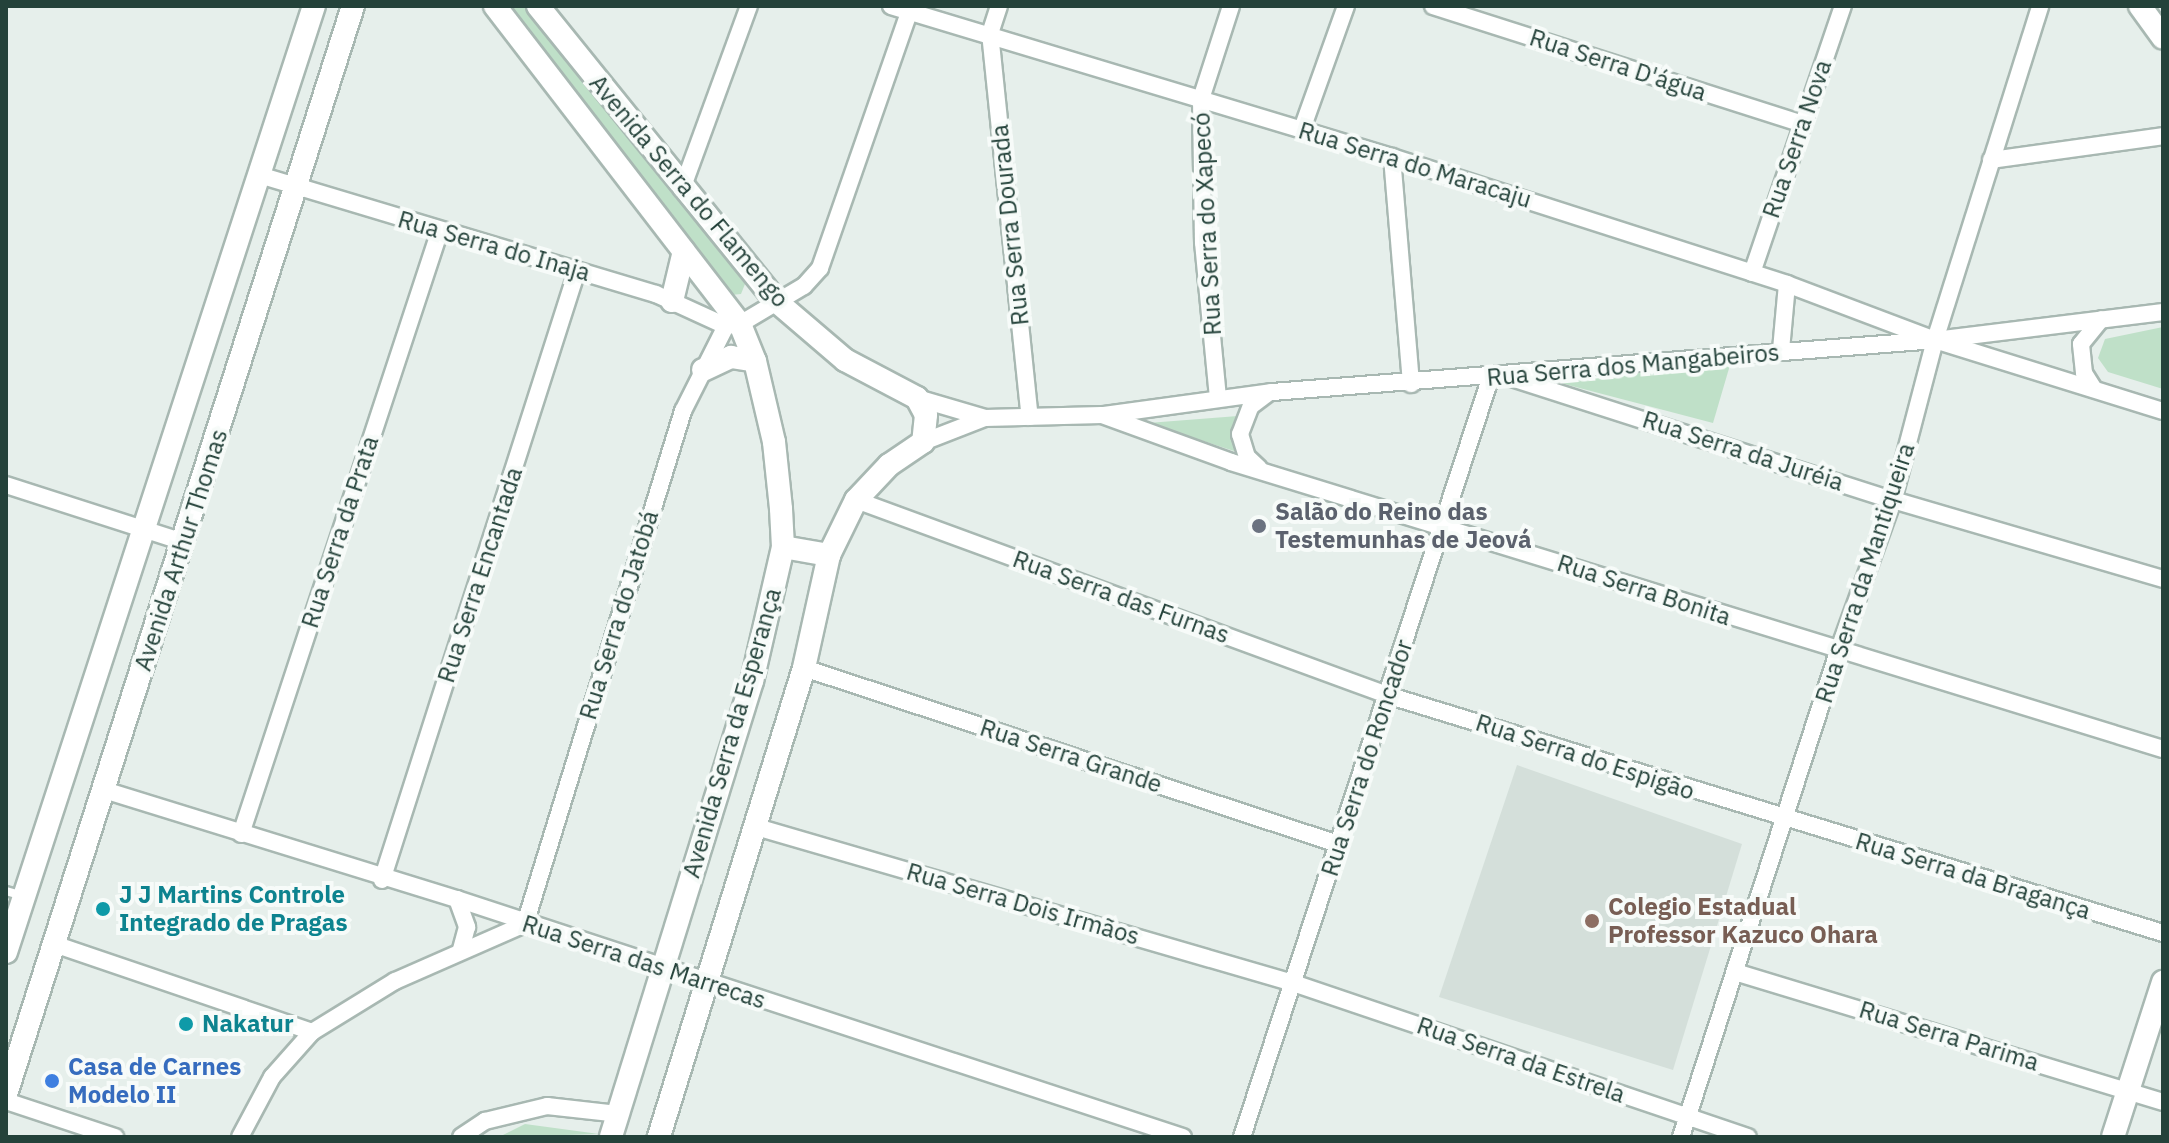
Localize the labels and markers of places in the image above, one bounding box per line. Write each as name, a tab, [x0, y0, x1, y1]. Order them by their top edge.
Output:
place label: Salão do Reino das Testemunhas de Jeová	[1275, 498, 1532, 554]
marker: Salão do Reino das Testemunhas de Jeová	[1250, 517, 1268, 535]
place label: J J Martins Controle Integrado de Pragas	[119, 881, 348, 937]
place label: Colegio Estadual Professor Kazuco Ohara	[1608, 893, 1878, 949]
marker: J J Martins Controle Integrado de Pragas	[94, 900, 112, 918]
marker: Colegio Estadual Professor Kazuco Ohara	[1583, 912, 1601, 930]
place label: Nakatur	[202, 1010, 294, 1038]
marker: Nakatur	[177, 1015, 195, 1033]
place label: Casa de Carnes Modelo II	[68, 1053, 241, 1109]
marker: Casa de Carnes Modelo II	[43, 1072, 61, 1090]

